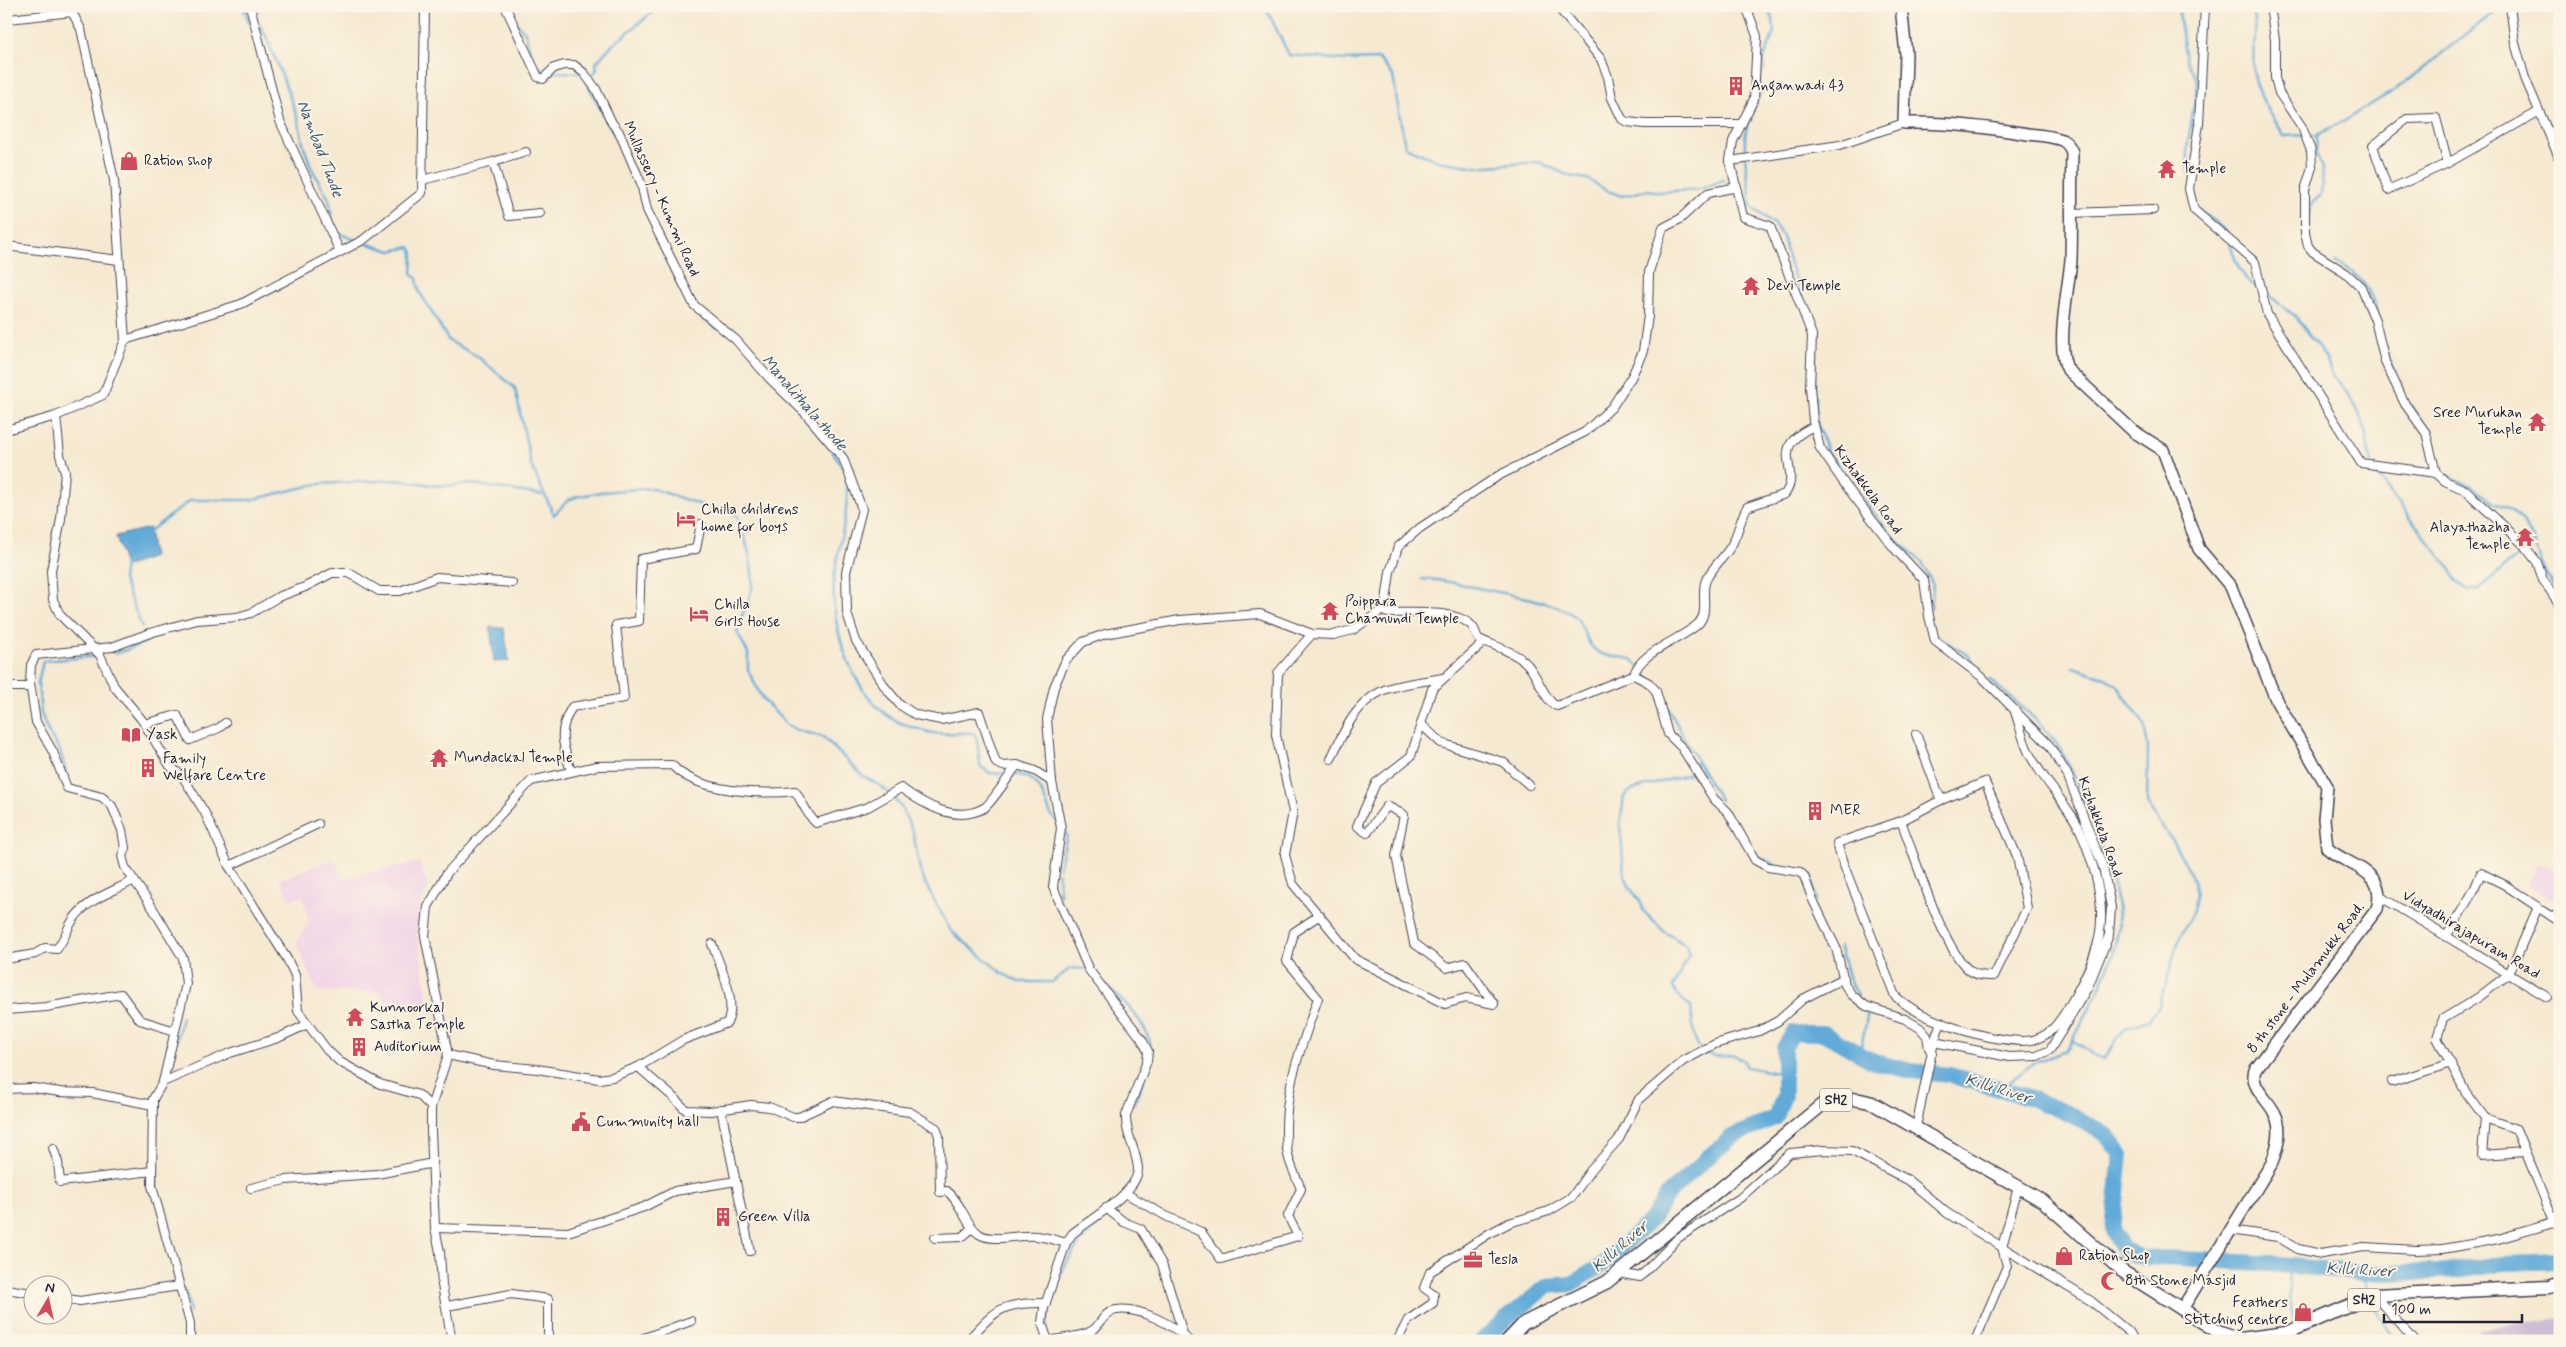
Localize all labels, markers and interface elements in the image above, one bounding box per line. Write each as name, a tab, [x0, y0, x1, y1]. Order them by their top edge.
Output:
building icon: Anganwadi 43	[1725, 75, 1747, 97]
place label: Anganwadi 43	[1751, 76, 1844, 97]
water label: Nambad Thode	[292, 97, 349, 202]
street label: Mullassery - Kummi Road	[618, 118, 704, 280]
shop icon: Ration shop	[118, 150, 140, 172]
place label: Ration shop	[144, 151, 213, 171]
temple icon: Temple	[2156, 158, 2178, 180]
place label: Temple	[2182, 159, 2227, 179]
temple icon: Devi Temple	[1740, 275, 1762, 297]
place label: Devi Temple	[1766, 276, 1841, 296]
water label: Manalithala thode	[756, 351, 852, 456]
place label: Sree Murukan Temple	[2433, 403, 2522, 440]
temple icon: Sree Murukan Temple	[2526, 411, 2548, 433]
street label: Kizhakkela Road	[1829, 441, 1907, 539]
place label: Chilla childrens home for boys	[701, 500, 799, 539]
hotel icon: Chilla childrens home for boys	[675, 508, 697, 530]
place label: Alayathazha Temple	[2430, 518, 2510, 555]
temple icon: Alayathazha Temple	[2514, 526, 2536, 548]
place label: Poippara Chamundi Temple	[1345, 592, 1459, 629]
place label: Chilla Girls House	[714, 595, 780, 632]
temple icon: Poippara Chamundi Temple	[1319, 600, 1341, 622]
hotel icon: Chilla Girls House	[688, 603, 710, 625]
library icon: Yask	[120, 724, 142, 746]
place label: Yask	[146, 725, 178, 745]
temple icon: Mundackal Temple	[428, 747, 450, 769]
place label: Mundackal Temple	[454, 748, 573, 768]
place label: Family Welfare Centre	[163, 749, 266, 786]
building icon: Family Welfare Centre	[137, 757, 159, 779]
street label: Kizhakkela Road	[2073, 774, 2127, 880]
building icon: MER	[1804, 800, 1826, 822]
place label: MER	[1830, 801, 1860, 821]
street label: Vidyadhirajapuram Road	[2398, 886, 2544, 984]
street label: 8 th stone - Mulamukk Road.	[2243, 898, 2369, 1058]
place label: Kunnoorkal Sastha Temple	[370, 998, 465, 1035]
temple icon: Kunnoorkal Sastha Temple	[344, 1006, 366, 1028]
building icon: Auditorium	[348, 1036, 370, 1058]
place label: Auditorium	[374, 1037, 442, 1057]
water label: Killi River	[1962, 1069, 2036, 1110]
road number: SH2	[1820, 1088, 1852, 1112]
public building icon: Cummunity hall	[570, 1111, 592, 1133]
place label: Cummunity hall	[596, 1112, 699, 1132]
building icon: Green Villa	[712, 1206, 734, 1228]
place label: Green Villa	[738, 1207, 811, 1227]
water label: Killi River	[1587, 1215, 1654, 1277]
shop icon: Ration Shop	[2053, 1245, 2075, 1267]
place label: Ration Shop	[2079, 1246, 2150, 1266]
office icon: Tesla	[1462, 1249, 1484, 1271]
place label: Tesla	[1488, 1250, 1518, 1270]
water label: Killi River	[2326, 1258, 2397, 1282]
mosque icon: 8th Stone Masjid	[2099, 1270, 2121, 1292]
place label: 8th Stone Masjid	[2125, 1271, 2236, 1291]
north arrow	[22, 1274, 72, 1324]
text: N	[44, 1279, 56, 1298]
road number: SH2	[2348, 1288, 2380, 1312]
scale bar	[2384, 1292, 2521, 1324]
place label: Feathers Stitching centre	[2184, 1293, 2288, 1331]
text: 100 m	[2391, 1300, 2431, 1320]
shop icon: Feathers Stitching centre	[2292, 1301, 2314, 1323]

